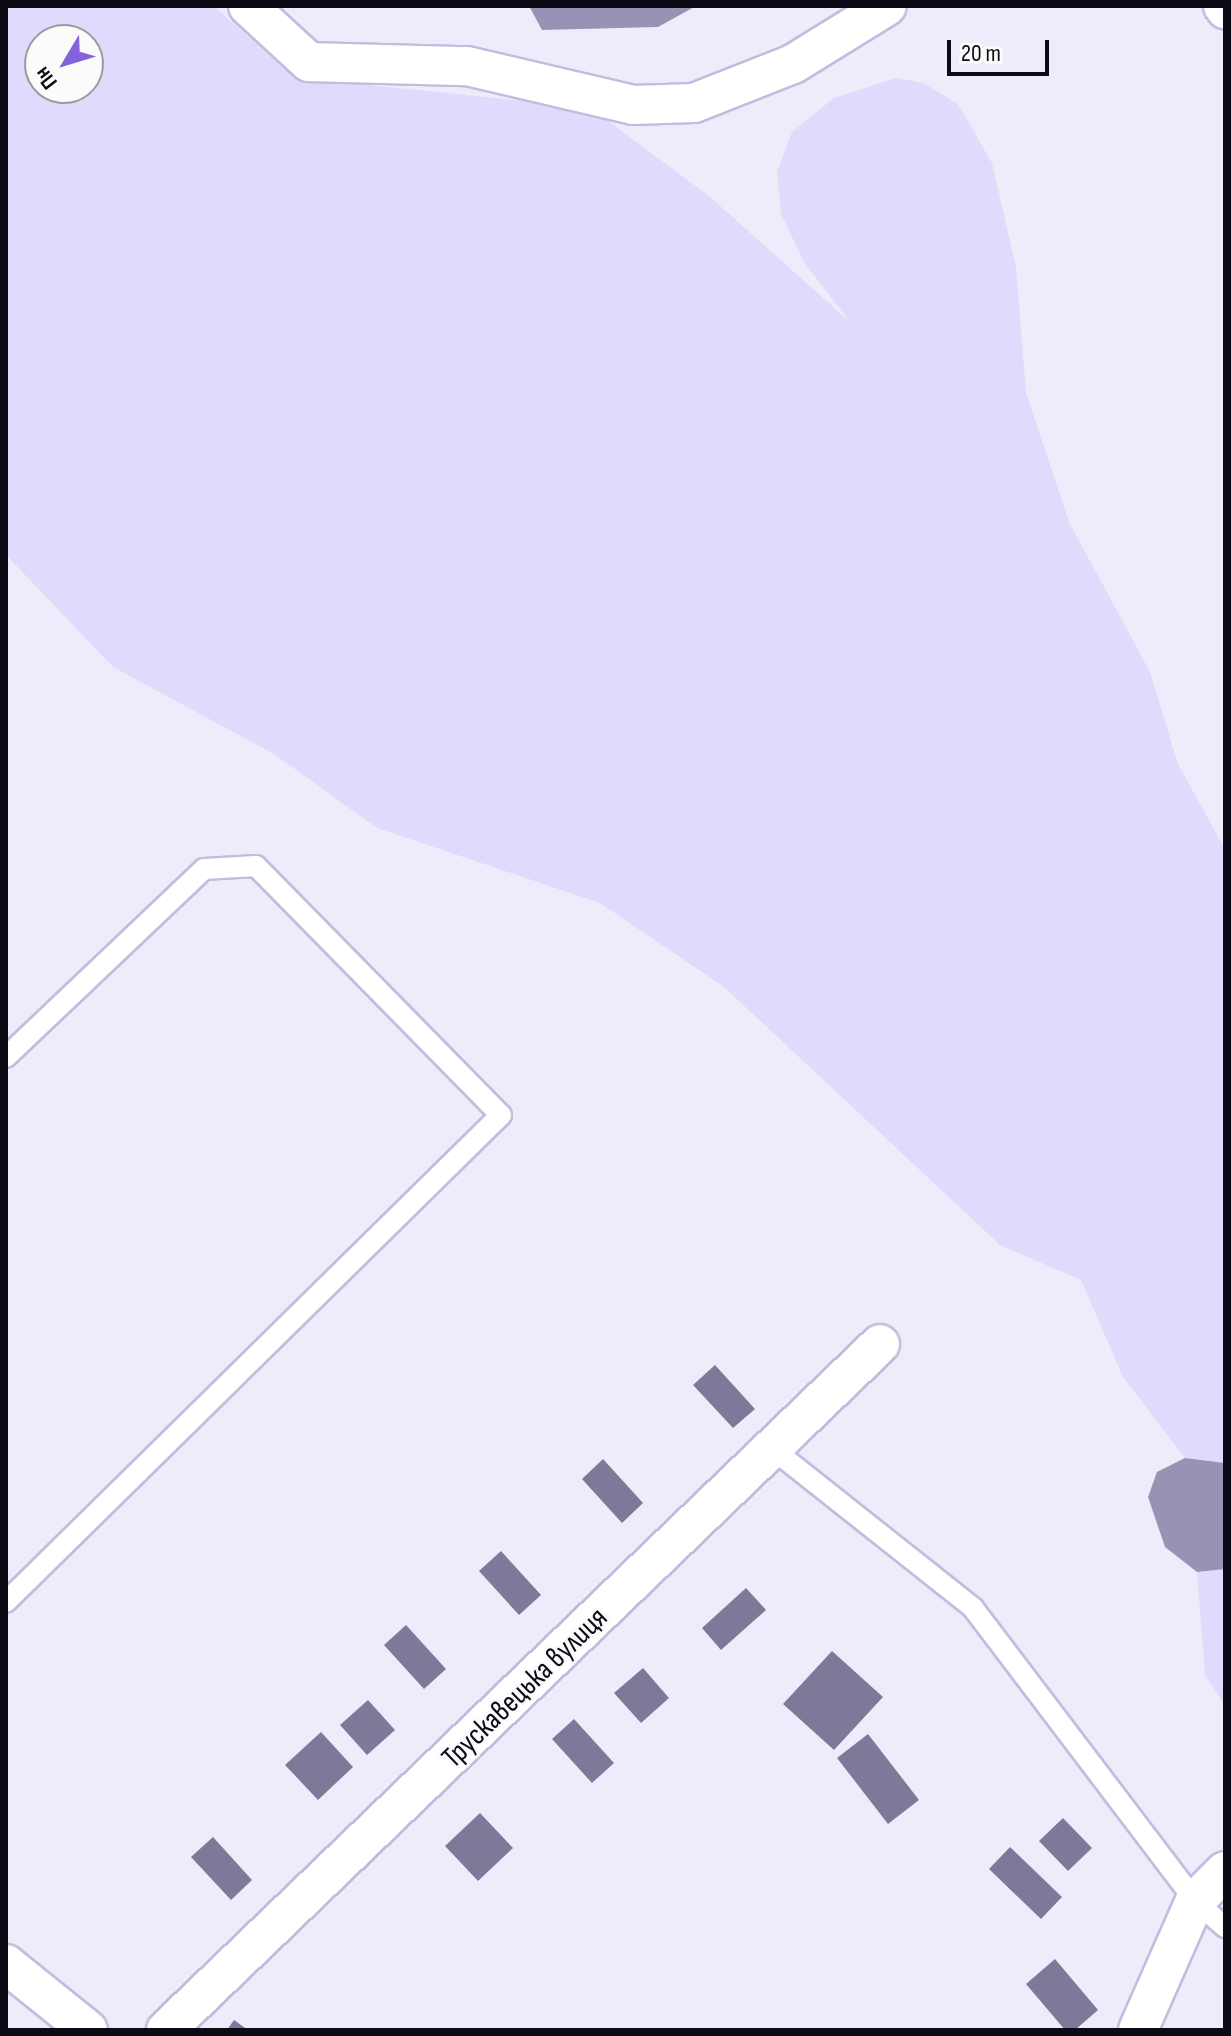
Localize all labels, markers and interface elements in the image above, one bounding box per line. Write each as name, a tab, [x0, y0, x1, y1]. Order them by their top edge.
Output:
north arrow	[24, 24, 104, 104]
scale bar	[951, 24, 1053, 74]
text: 20 m	[961, 39, 1001, 68]
text: Пн	[29, 61, 63, 95]
street label: Трускавецька вулиця	[435, 1600, 615, 1776]

